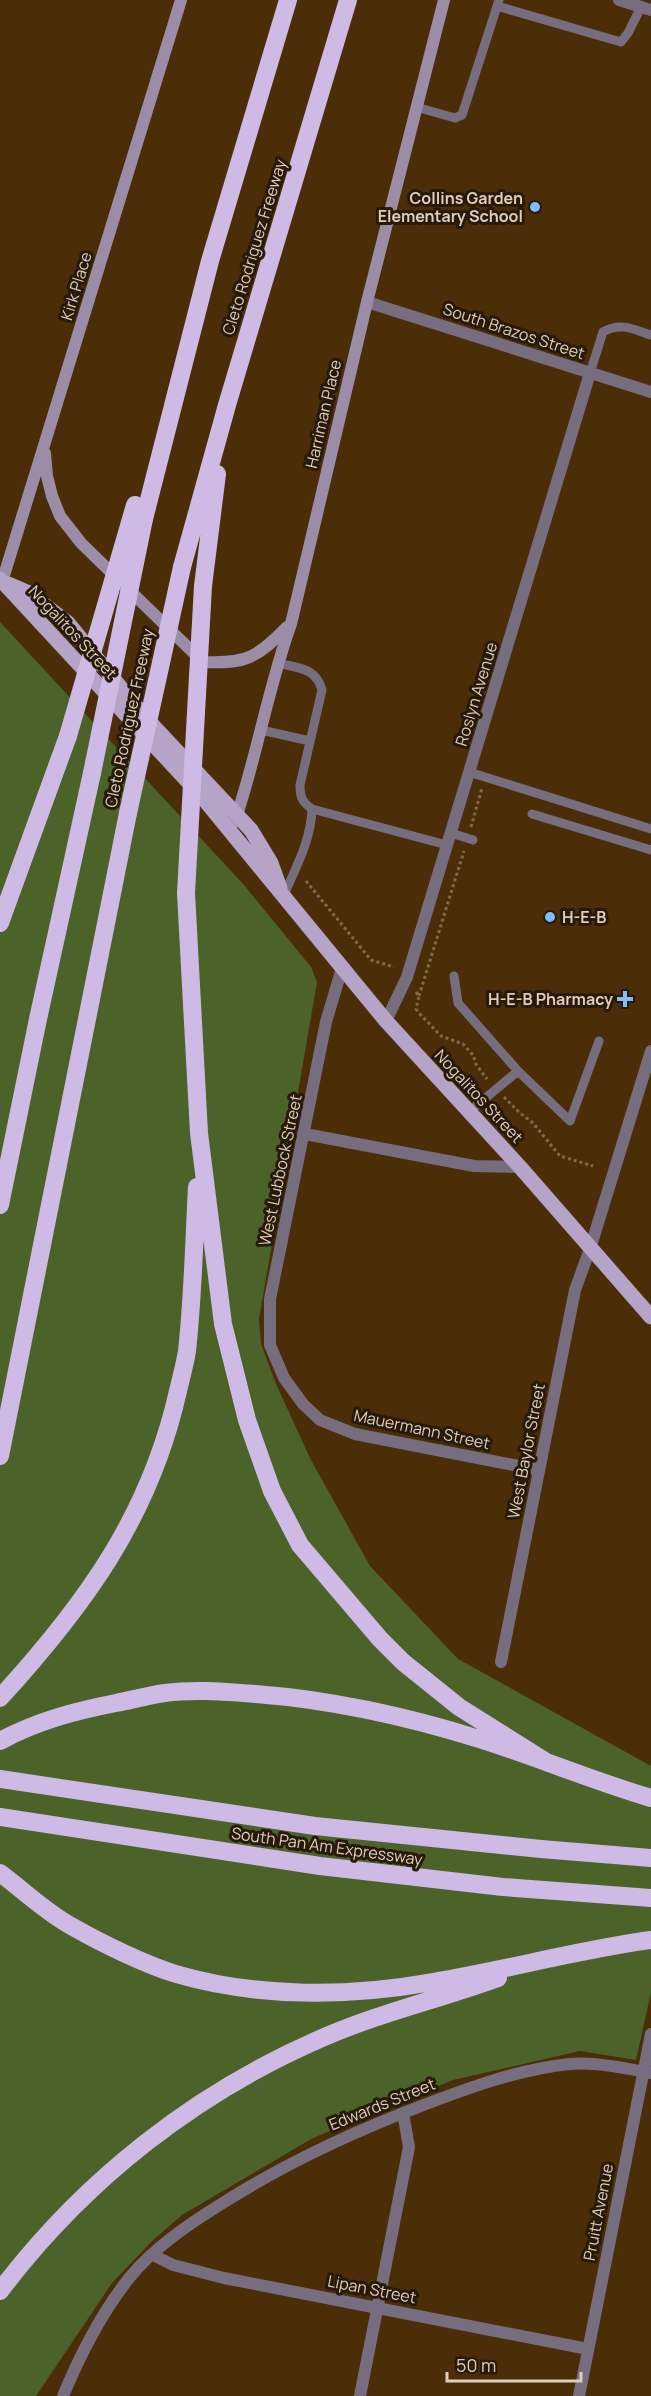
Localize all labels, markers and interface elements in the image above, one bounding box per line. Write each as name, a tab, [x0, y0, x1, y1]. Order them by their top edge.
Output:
street label: Cleto Rodriguez Freeway	[217, 156, 291, 337]
place label: Collins Garden Elementary School	[378, 187, 523, 227]
marker: Collins Garden Elementary School	[528, 200, 542, 214]
street label: Kirk Place	[55, 249, 97, 323]
street label: South Brazos Street	[440, 298, 588, 364]
street label: Harriman Place	[300, 358, 346, 470]
street label: Nogalitos Street	[24, 581, 122, 683]
street label: Cleto Rodriguez Freeway	[99, 626, 159, 810]
street label: Roslyn Avenue	[450, 639, 502, 749]
place label: H-E-B	[562, 906, 606, 928]
marker: H-E-B	[543, 910, 557, 924]
place label: H-E-B Pharmacy	[488, 988, 613, 1010]
marker: H-E-B Pharmacy	[618, 992, 632, 1006]
street label: Nogalitos Street	[430, 1045, 528, 1147]
street label: West Lubbock Street	[253, 1092, 307, 1248]
street label: West Baylor Street	[502, 1382, 550, 1520]
street label: Mauermann Street	[352, 1404, 492, 1454]
street label: South Pan Am Expressway	[230, 1822, 425, 1870]
street label: Edwards Street	[326, 2073, 438, 2135]
street label: Pruitt Avenue	[578, 2162, 618, 2262]
street label: Lipan Street	[326, 2270, 418, 2308]
scale bar	[447, 2345, 580, 2383]
text: 50 m	[456, 2353, 496, 2377]

